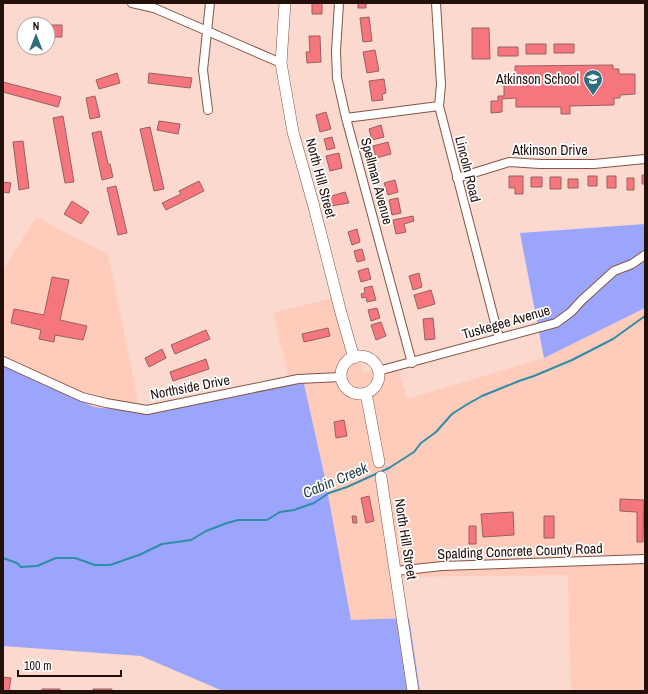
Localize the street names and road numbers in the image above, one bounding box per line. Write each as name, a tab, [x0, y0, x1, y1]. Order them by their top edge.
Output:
street label: Lincoln Road	[451, 134, 485, 204]
street label: North Hill Street	[302, 136, 340, 220]
street label: Spellman Avenue	[357, 136, 397, 226]
street label: Atkinson Drive	[511, 141, 588, 159]
street label: Tuskegee Avenue	[460, 301, 552, 343]
street label: Northside Drive	[149, 370, 231, 404]
street label: North Hill Street	[391, 497, 421, 581]
street label: Spalding Concrete County Road	[437, 539, 603, 563]

